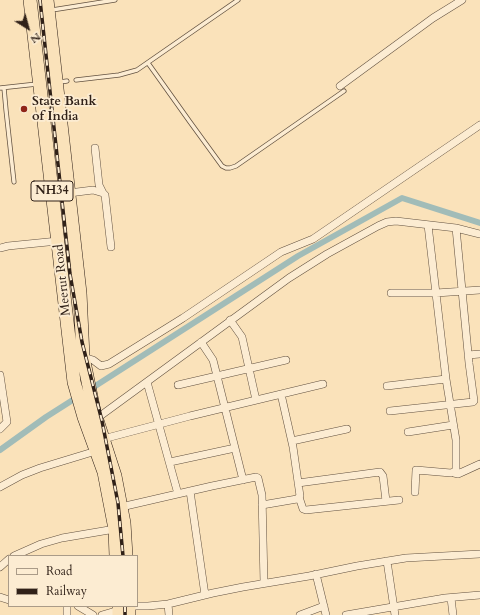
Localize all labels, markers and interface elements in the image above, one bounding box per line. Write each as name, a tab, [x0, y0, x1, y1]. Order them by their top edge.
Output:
north arrow	[8, 8, 48, 48]
text: N	[27, 29, 44, 47]
place label: State Bank of India	[32, 94, 97, 125]
marker: State Bank of India	[19, 104, 29, 114]
road number: NH34	[31, 181, 73, 201]
street label: Meerut Road	[51, 243, 75, 317]
legend	[8, 555, 138, 607]
text: Road	[46, 563, 72, 579]
text: Railway	[46, 583, 87, 599]

